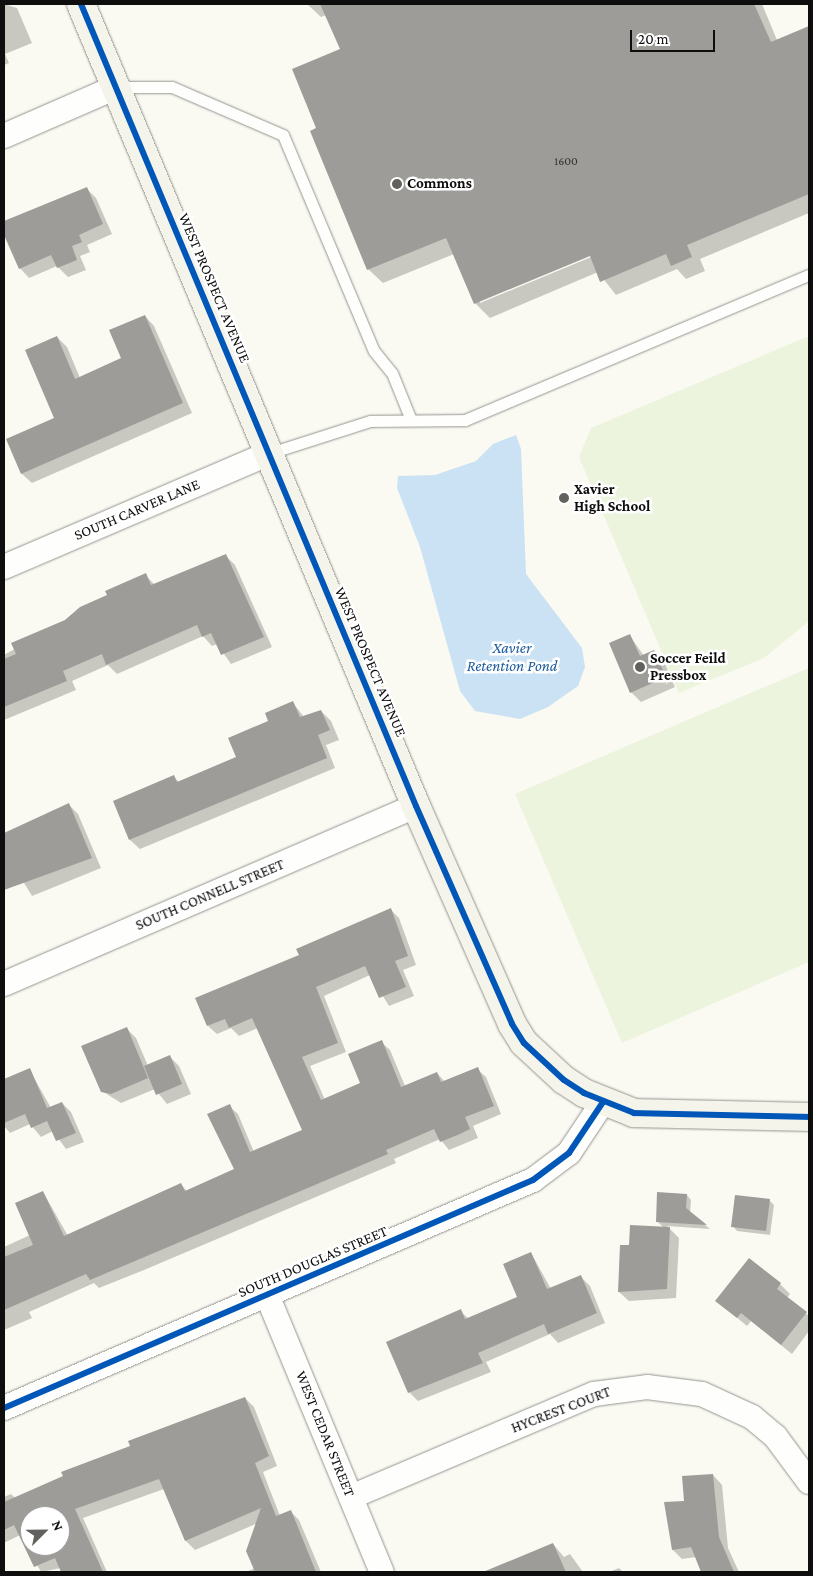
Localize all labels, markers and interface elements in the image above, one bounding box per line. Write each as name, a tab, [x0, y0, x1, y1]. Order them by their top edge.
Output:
scale bar	[633, 20, 718, 52]
text: 20 m	[638, 31, 669, 47]
house number: 1600	[554, 155, 578, 169]
place label: Commons	[407, 175, 472, 193]
marker: Commons	[391, 178, 403, 190]
street label: WEST PROSPECT AVENUE	[174, 211, 254, 365]
street label: SOUTH CARVER LANE	[71, 475, 203, 545]
place label: Xavier High School	[574, 480, 650, 515]
marker: Xavier High School	[558, 492, 570, 504]
street label: WEST PROSPECT AVENUE	[330, 585, 410, 739]
water label: Xavier Retention Pond	[467, 638, 557, 676]
place label: Soccer Feild Pressbox	[650, 649, 726, 684]
marker: Soccer Feild Pressbox	[634, 661, 646, 673]
street label: SOUTH CONNELL STREET	[133, 855, 287, 935]
street label: SOUTH DOUGLAS STREET	[236, 1222, 390, 1302]
street label: WEST CEDAR STREET	[292, 1368, 358, 1500]
street label: HYCREST COURT	[509, 1383, 613, 1437]
north arrow	[20, 1506, 70, 1556]
text: N	[49, 1518, 67, 1533]

